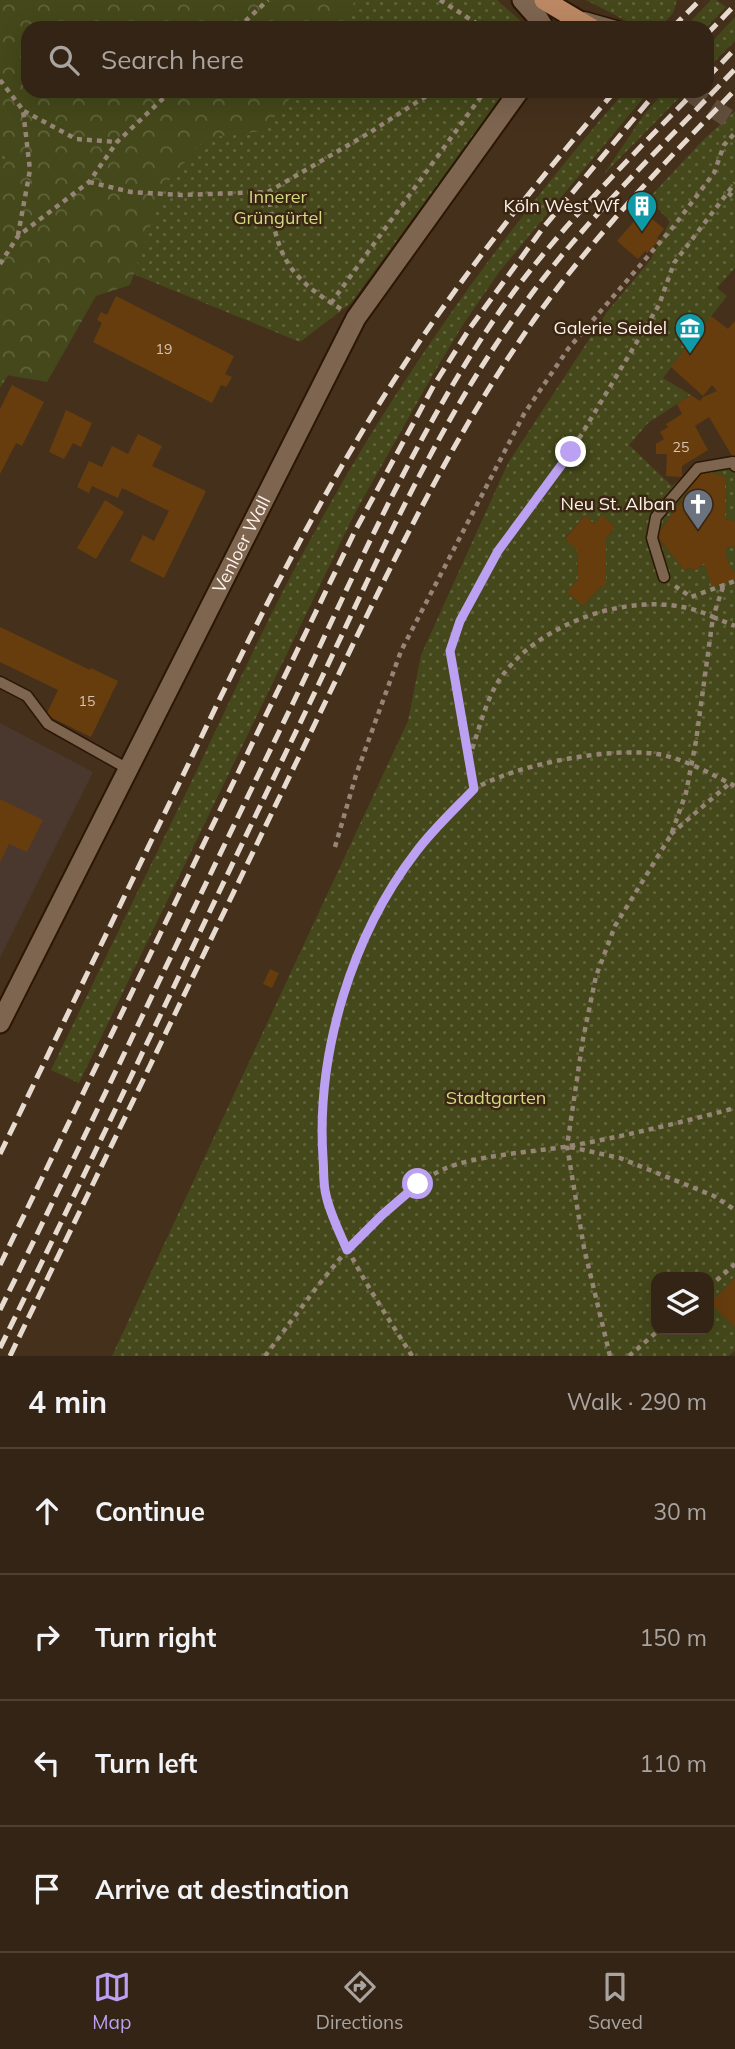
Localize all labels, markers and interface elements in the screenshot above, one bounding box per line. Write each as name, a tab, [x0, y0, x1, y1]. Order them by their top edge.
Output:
search box	[21, 21, 714, 98]
icon: search	[45, 41, 83, 79]
text: Search here	[101, 43, 244, 76]
park label: Innerer Grüngürtel	[233, 185, 323, 229]
building icon: Köln West Wf	[625, 189, 659, 233]
place label: Köln West Wf	[504, 194, 620, 217]
museum icon: Galerie Seidel	[673, 311, 707, 355]
place label: Galerie Seidel	[553, 316, 667, 339]
house number: 19	[156, 340, 172, 358]
route end	[555, 436, 586, 467]
house number: 25	[673, 438, 689, 456]
church icon: Neu St. Alban	[681, 487, 715, 531]
street label: Venloer Wall	[207, 492, 275, 597]
place label: Neu St. Alban	[560, 492, 675, 515]
house number: 15	[79, 692, 95, 710]
park label: Stadtgarten	[446, 1086, 546, 1109]
route start	[402, 1168, 433, 1199]
map controls	[651, 1272, 714, 1335]
button: layers	[651, 1272, 714, 1335]
text: 4 min	[28, 1383, 107, 1421]
text: Walk · 290 m	[567, 1387, 707, 1416]
icon: ahead	[28, 1492, 66, 1530]
text: Continue	[95, 1495, 205, 1528]
text: 30 m	[653, 1497, 707, 1526]
icon: right	[28, 1618, 66, 1656]
text: Turn right	[95, 1621, 216, 1654]
text: 150 m	[639, 1623, 707, 1652]
icon: left	[28, 1744, 66, 1782]
text: Turn left	[95, 1747, 197, 1780]
text: 110 m	[639, 1749, 707, 1778]
icon: arrive	[28, 1870, 66, 1908]
text: Arrive at destination	[95, 1873, 350, 1906]
tab: Map	[92, 1968, 131, 2034]
tab: Directions	[316, 1968, 404, 2034]
tab: Saved	[588, 1968, 643, 2034]

